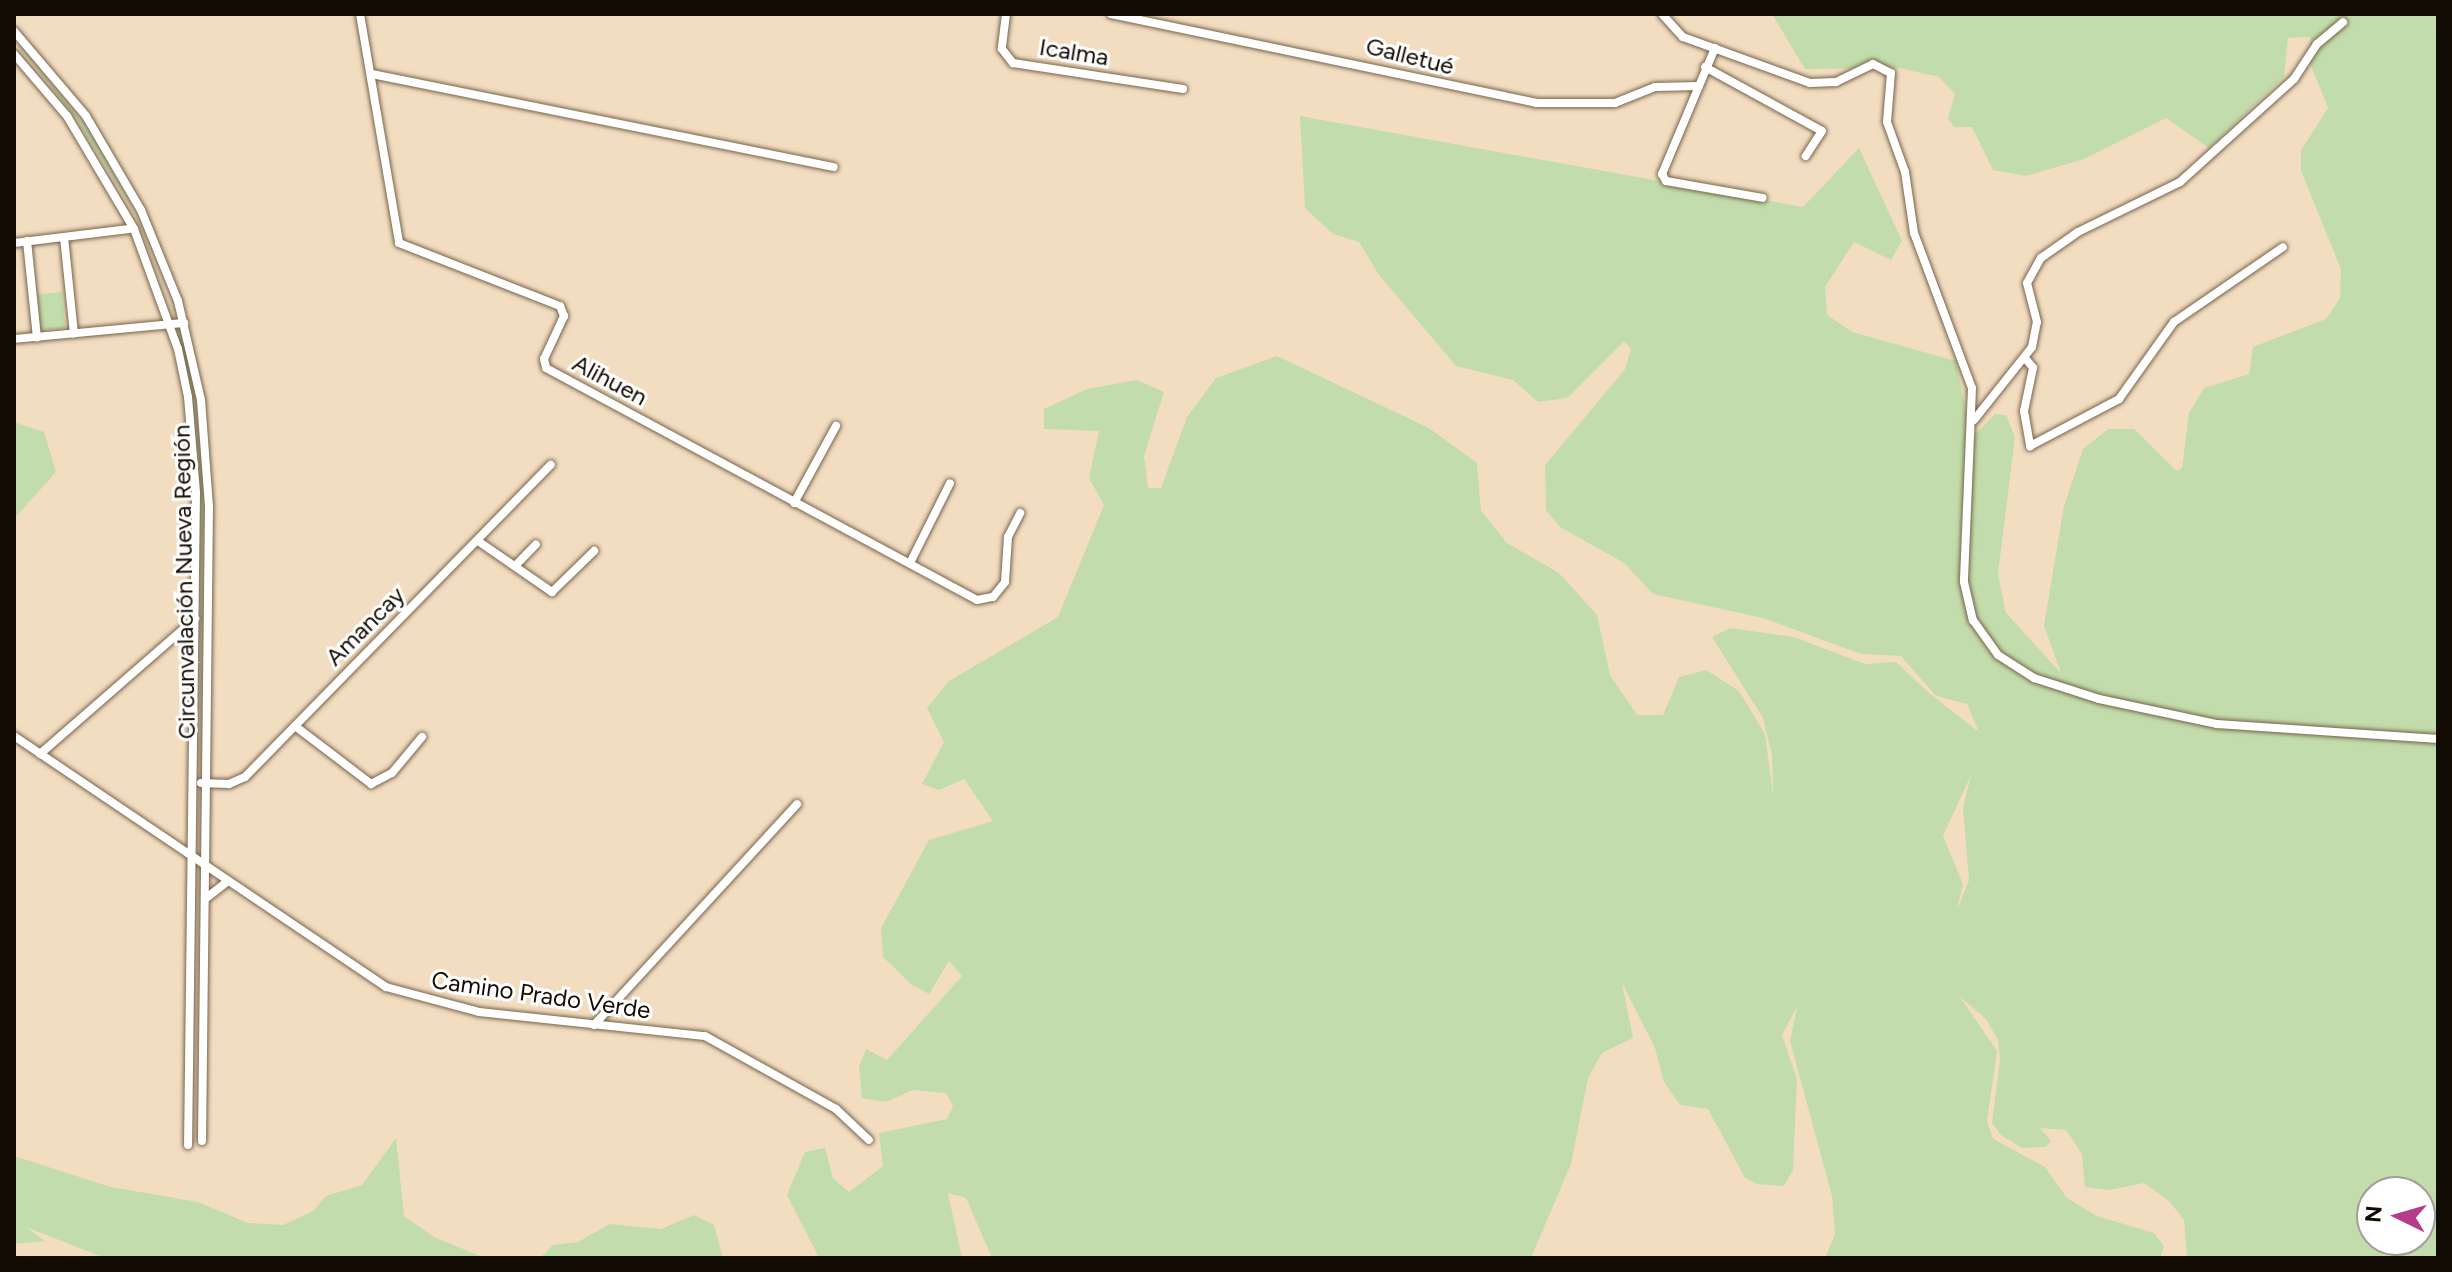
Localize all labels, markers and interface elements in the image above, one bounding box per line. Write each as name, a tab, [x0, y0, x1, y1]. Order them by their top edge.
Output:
street label: Galletué	[1363, 31, 1457, 81]
street label: Icalma	[1037, 32, 1111, 72]
street label: Alihuen	[568, 348, 652, 412]
street label: Circunvalación Nueva Región	[167, 425, 201, 739]
street label: Amancay	[319, 580, 411, 672]
street label: Camino Prado Verde	[430, 965, 652, 1025]
north arrow	[2356, 1176, 2436, 1256]
text: N	[2359, 1204, 2388, 1224]

